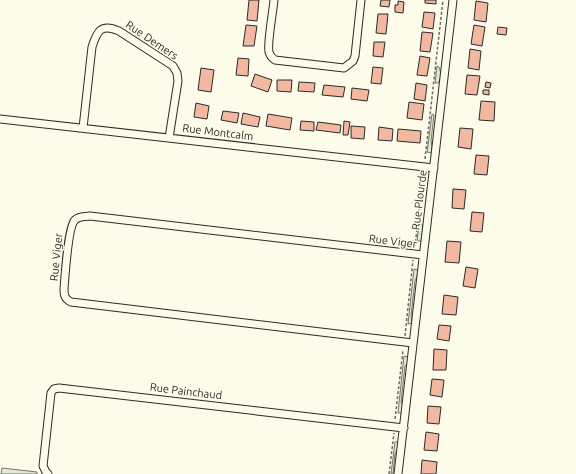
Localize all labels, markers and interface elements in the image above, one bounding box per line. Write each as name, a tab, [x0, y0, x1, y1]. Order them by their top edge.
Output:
street label: Rue Demers	[124, 18, 180, 62]
street label: Rue Montcalm	[182, 122, 254, 142]
street label: Rue Plourde	[409, 169, 429, 231]
street label: Rue Viger	[48, 232, 65, 282]
street label: Rue Viger	[368, 232, 419, 250]
street label: Rue Painchaud	[149, 381, 223, 401]

